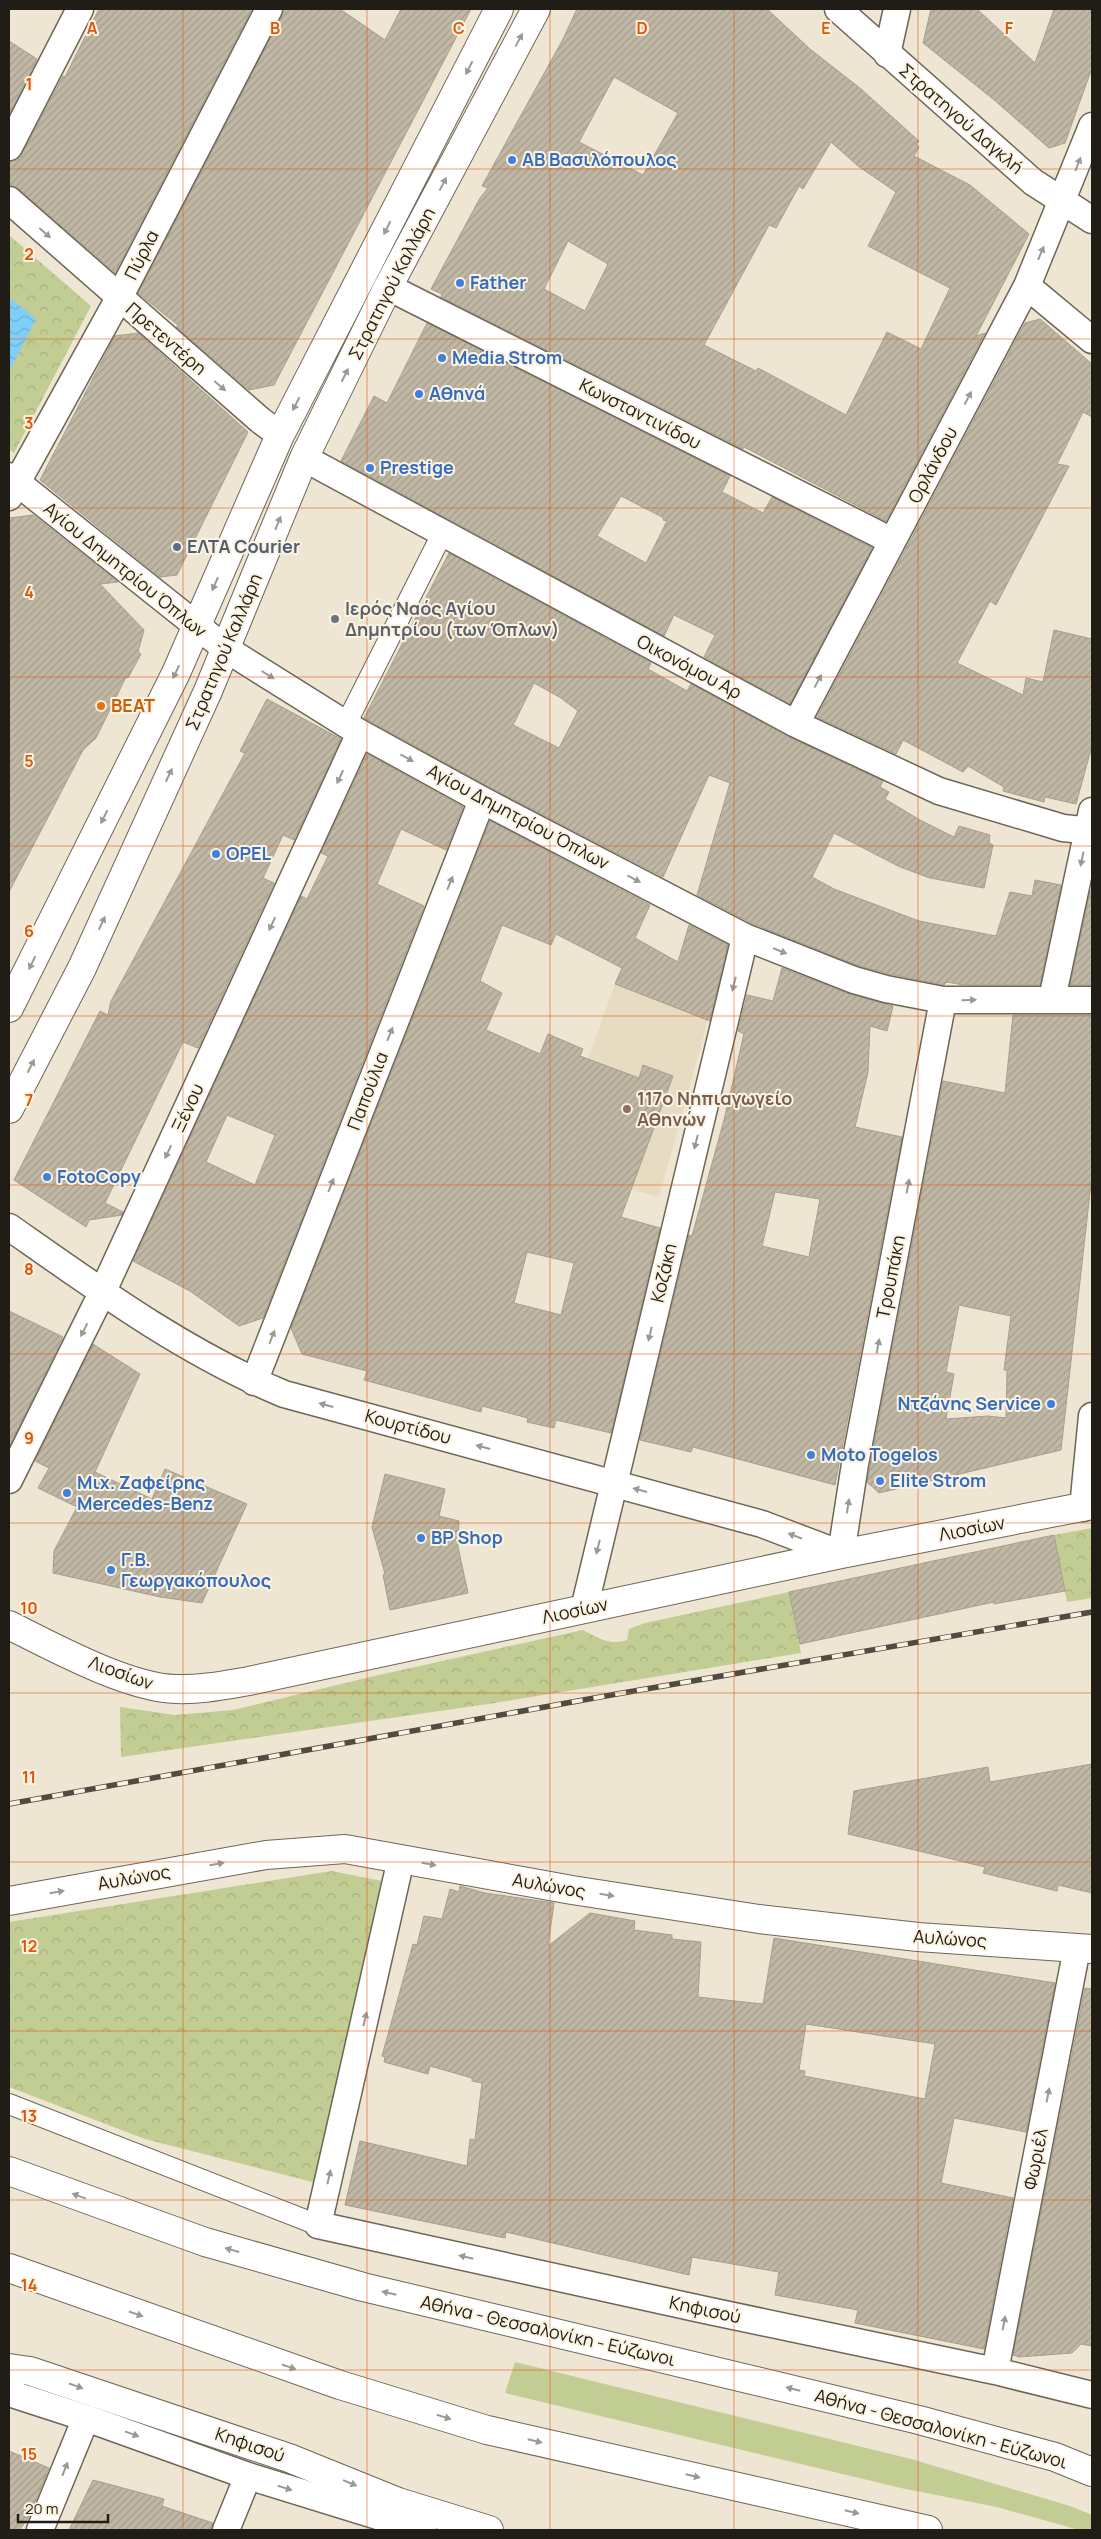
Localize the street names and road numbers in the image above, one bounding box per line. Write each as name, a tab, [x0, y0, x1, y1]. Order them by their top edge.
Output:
street label: Στρατηγού Δαγκλή	[895, 58, 1029, 179]
street label: Στρατηγού Καλλάρη	[342, 203, 440, 364]
street label: Πύρλα	[118, 226, 164, 284]
street label: Πρετεντέρη	[121, 297, 212, 380]
street label: Κωνσταντινίδου	[575, 372, 705, 454]
street label: Ορλάνδου	[902, 422, 962, 507]
street label: Αγίου Δημητρίου Όπλων	[39, 496, 212, 642]
street label: Στρατηγού Καλλάρη	[179, 570, 267, 734]
street label: Οικονόμου Αρ	[633, 628, 746, 704]
street label: Αγίου Δημητρίου Όπλων	[423, 758, 614, 874]
street label: Παπούλια	[341, 1048, 393, 1133]
street label: Ξένου	[165, 1079, 209, 1136]
street label: Τρουπάκη	[870, 1233, 910, 1321]
street label: Κοζάκη	[645, 1241, 681, 1305]
street label: Κουρτίδου	[362, 1403, 454, 1449]
street label: Λιοσίων	[937, 1510, 1007, 1546]
street label: Λιοσίων	[540, 1591, 610, 1629]
street label: Λιοσίων	[86, 1649, 157, 1695]
street label: Αυλώνος	[95, 1859, 172, 1895]
street label: Αυλώνος	[511, 1867, 588, 1903]
street label: Αυλώνος	[912, 1923, 988, 1953]
street label: Φωριέλ	[1017, 2125, 1053, 2192]
street label: Αθήνα - Θεσσαλονίκη - Εύζωνοι	[418, 2289, 678, 2371]
street label: Κηφισού	[667, 2290, 743, 2328]
street label: Αθήνα - Θεσσαλονίκη - Εύζωνοι	[812, 2383, 1070, 2473]
street label: Κηφισού	[212, 2421, 288, 2467]

